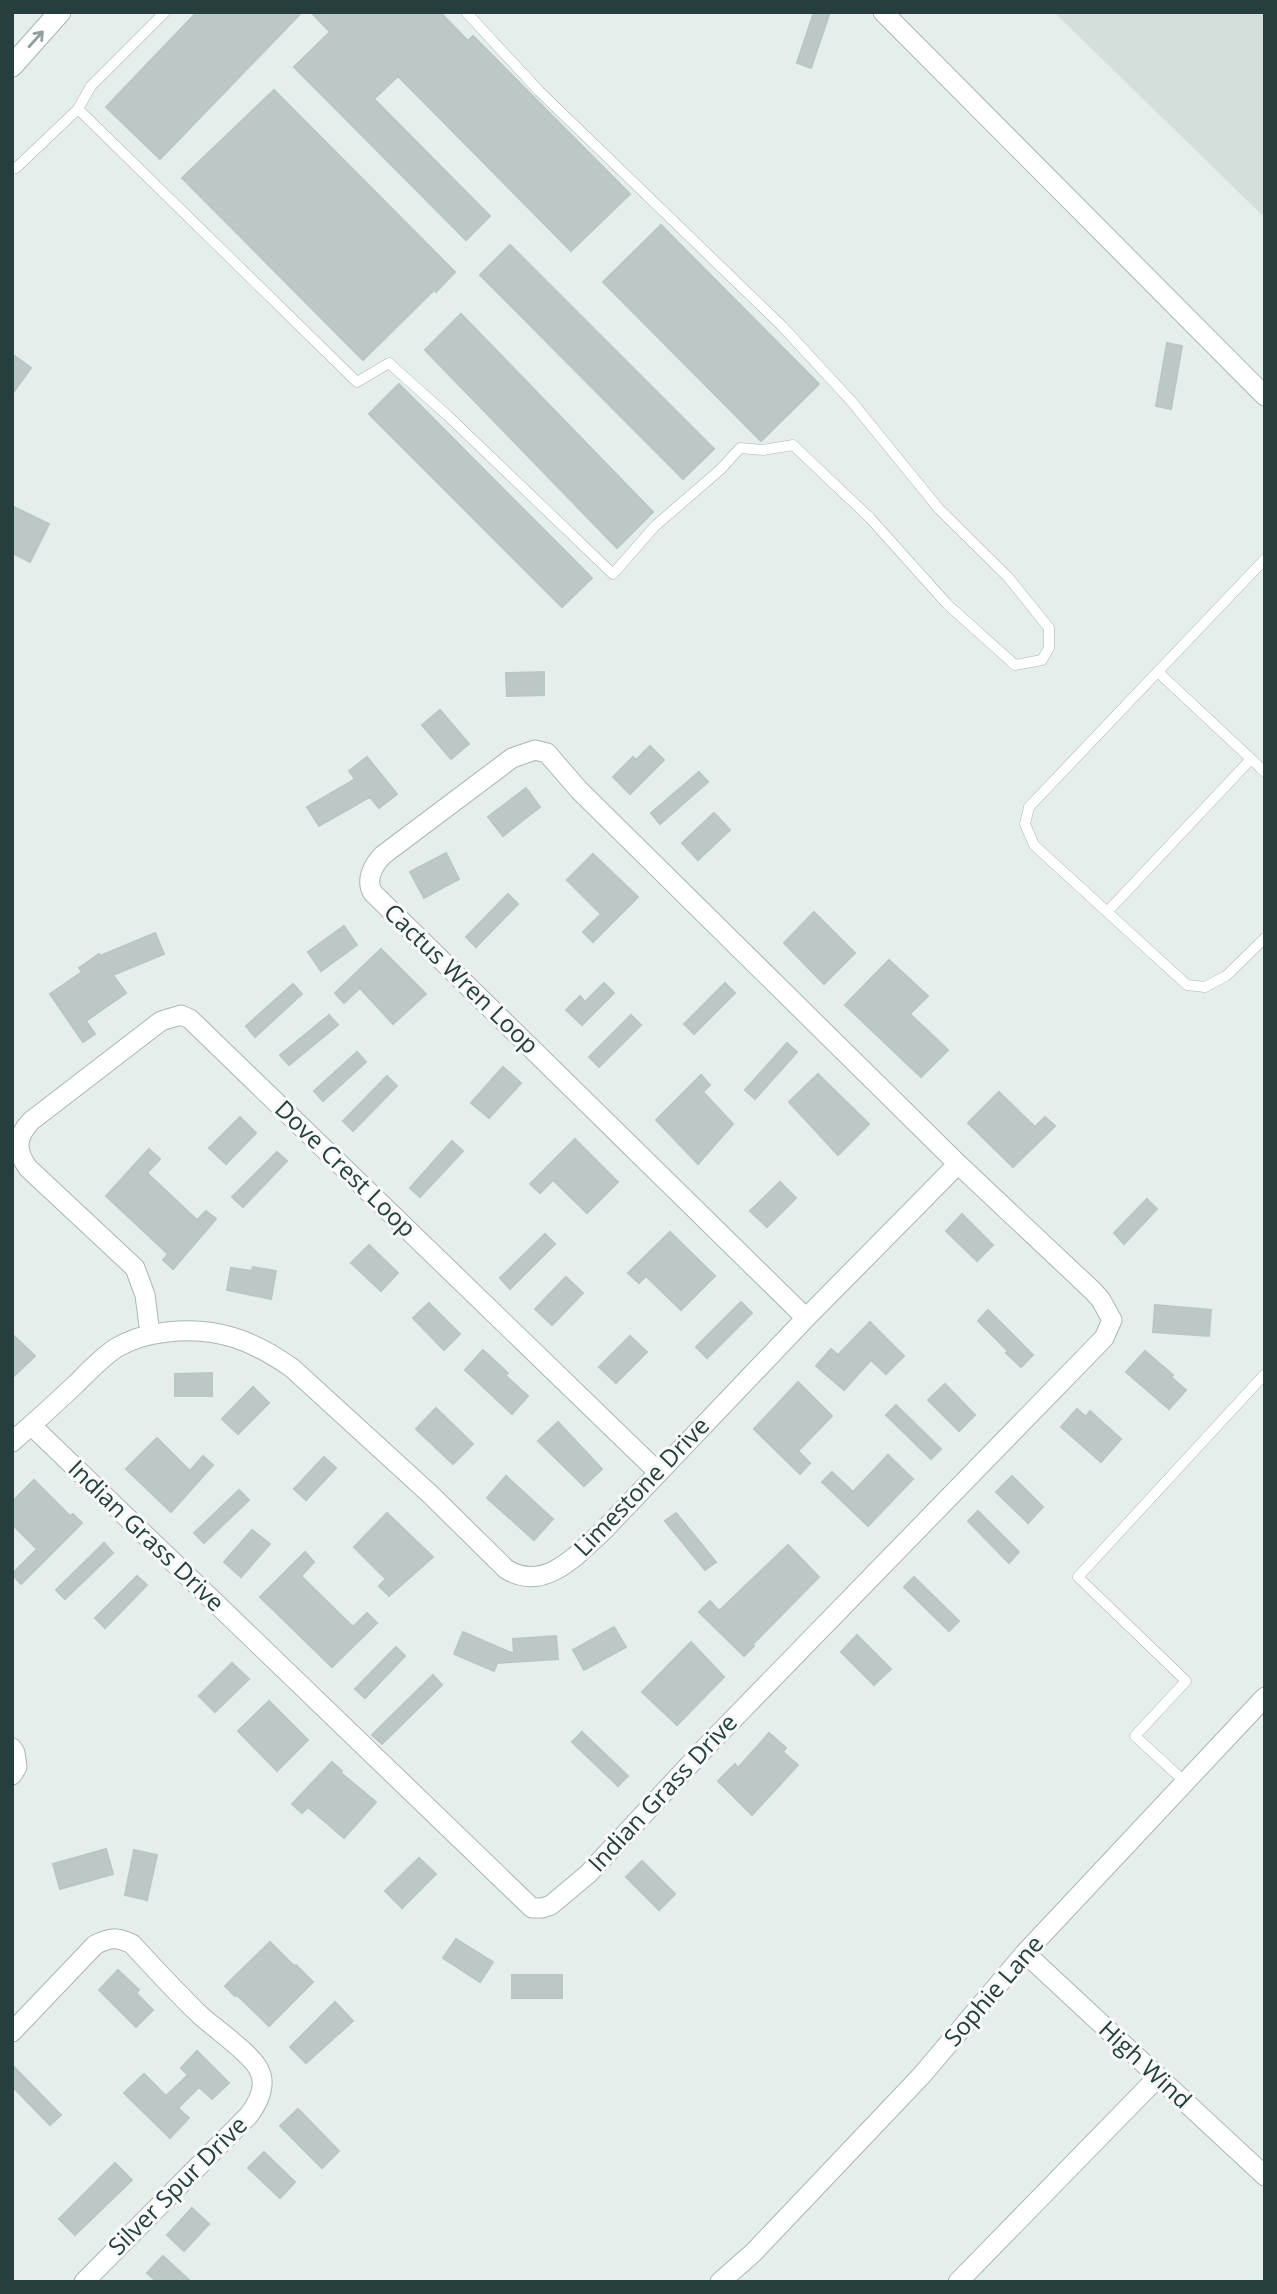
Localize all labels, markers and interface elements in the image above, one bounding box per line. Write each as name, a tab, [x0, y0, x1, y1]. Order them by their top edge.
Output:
one-way arrow	[28, 30, 44, 48]
street label: Cactus Wren Loop	[377, 895, 547, 1060]
street label: Dove Crest Loop	[268, 1092, 424, 1244]
street label: Limestone Drive	[566, 1409, 716, 1563]
street label: Indian Grass Drive	[62, 1452, 232, 1618]
street label: Indian Grass Drive	[580, 1706, 744, 1878]
street label: Sophie Lane	[936, 1928, 1050, 2052]
street label: High Wind	[1093, 2012, 1199, 2115]
street label: Silver Spur Drive	[100, 2108, 254, 2262]

